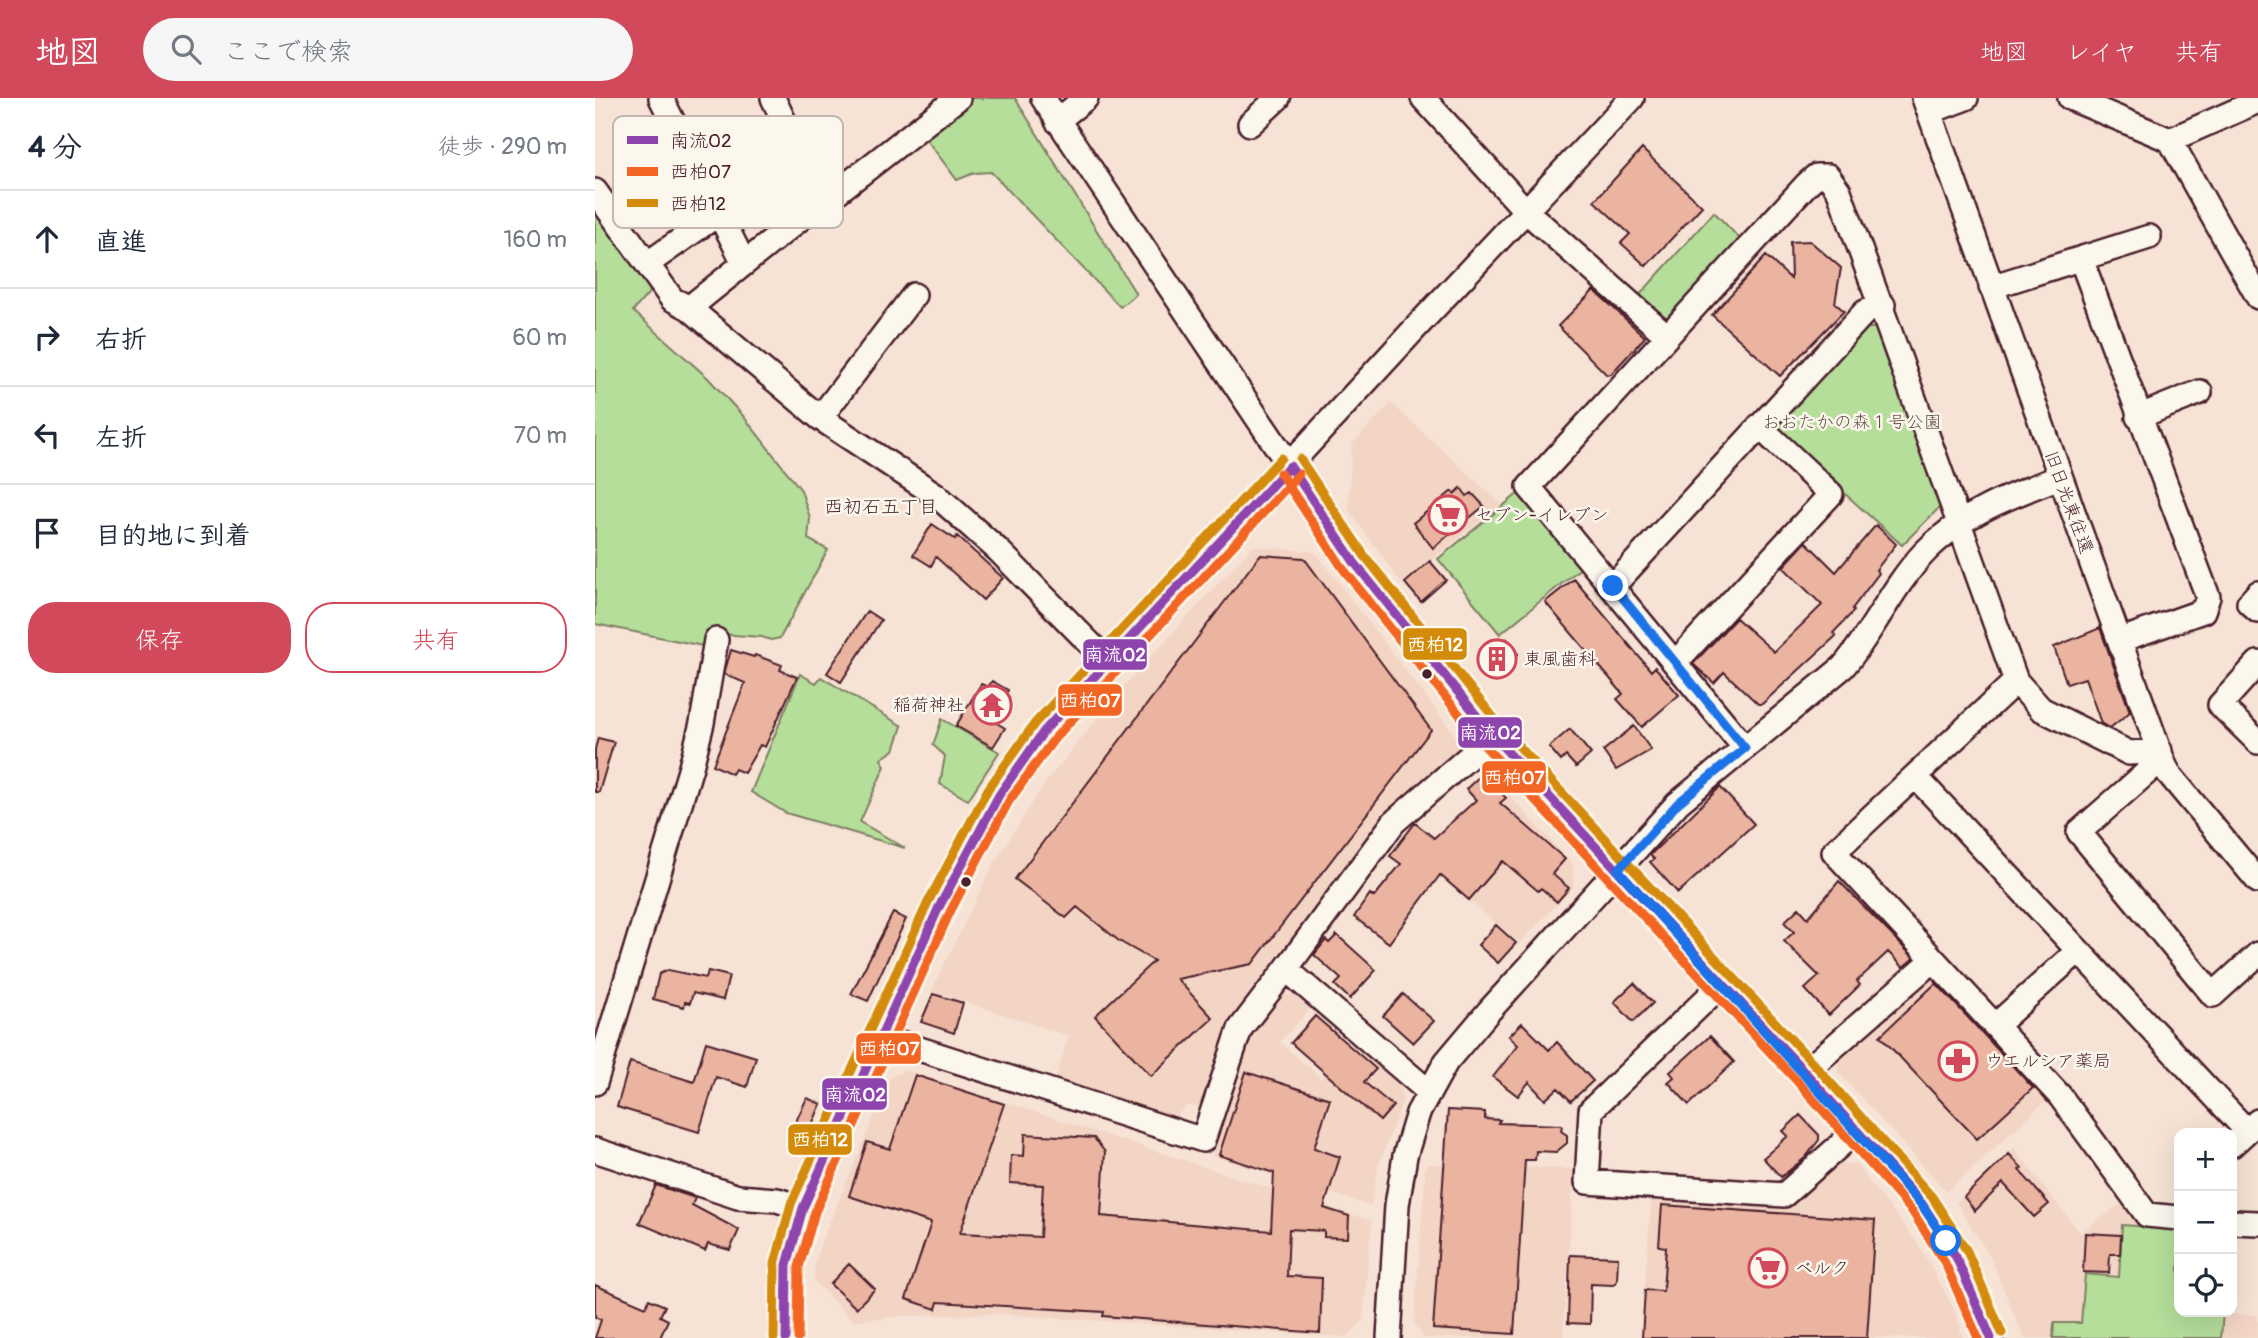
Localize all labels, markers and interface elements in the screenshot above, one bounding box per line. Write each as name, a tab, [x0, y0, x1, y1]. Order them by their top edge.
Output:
search box	[143, 18, 633, 81]
icon: search	[167, 30, 205, 68]
text: 地図	[35, 32, 101, 73]
text: ここで検索	[223, 36, 353, 68]
text: 地図	[1980, 38, 2028, 67]
text: レイヤ	[2066, 38, 2137, 67]
text: 共有	[2175, 38, 2223, 67]
legend	[613, 116, 843, 228]
text: 4 分	[28, 129, 82, 166]
text: 南流02	[670, 129, 732, 153]
text: 徒歩 · 290 m	[438, 132, 567, 161]
text: 西柏07	[670, 160, 731, 184]
text: 西柏12	[670, 192, 726, 216]
icon: ahead	[28, 220, 66, 258]
text: 160 m	[503, 225, 567, 254]
text: 直進	[95, 226, 147, 258]
icon: right	[28, 318, 66, 356]
text: 60 m	[512, 323, 567, 352]
text: 右折	[95, 324, 147, 356]
park label: おおたかの森１号公園	[1762, 411, 1942, 434]
icon: left	[28, 416, 66, 454]
text: 70 m	[514, 421, 567, 450]
text: 左折	[95, 422, 147, 454]
street label: 旧日光東往還	[2039, 447, 2098, 557]
supermarket icon: セブン-イレブン	[1427, 494, 1469, 536]
district label: 西初石五丁目	[824, 495, 938, 519]
place label: セブン-イレブン	[1475, 504, 1609, 527]
icon: arrive	[28, 514, 66, 552]
text: 目的地に到着	[95, 520, 251, 552]
route end	[1597, 570, 1628, 601]
button: 保存	[28, 602, 291, 673]
button: 共有	[305, 602, 567, 673]
line badge: 西柏12	[1402, 627, 1468, 661]
text: 西柏12	[1407, 633, 1463, 657]
line badge: 南流02	[1082, 638, 1148, 671]
building icon: 東風歯科	[1476, 638, 1518, 680]
text: 南流02	[1084, 643, 1146, 667]
place label: 東風歯科	[1524, 648, 1596, 671]
unlabelled marker	[1420, 667, 1434, 681]
line badge: 西柏07	[1057, 683, 1123, 717]
temple icon: 稲荷神社	[971, 684, 1013, 726]
text: 西柏07	[1059, 689, 1121, 713]
place label: 稲荷神社	[893, 694, 965, 717]
line badge: 南流02	[1457, 716, 1523, 749]
text: 南流02	[1459, 721, 1521, 745]
line badge: 西柏07	[1481, 760, 1547, 794]
text: 西柏07	[1483, 766, 1545, 790]
unlabelled marker	[959, 875, 973, 889]
line badge: 西柏07	[855, 1032, 922, 1065]
text: 西柏07	[858, 1037, 920, 1061]
pharmacy icon: ウエルシア薬局	[1937, 1040, 1979, 1082]
place label: ウエルシア薬局	[1985, 1050, 2111, 1073]
line badge: 南流02	[821, 1077, 888, 1111]
text: 南流02	[824, 1083, 886, 1107]
line badge: 西柏12	[787, 1123, 853, 1156]
text: 西柏12	[792, 1128, 848, 1152]
map controls	[2174, 1128, 2237, 1317]
button: +	[2174, 1128, 2237, 1191]
button: −	[2174, 1191, 2237, 1254]
route start	[1930, 1225, 1961, 1256]
supermarket icon: ベルク	[1747, 1247, 1789, 1289]
button: locate	[2174, 1254, 2237, 1317]
place label: ベルク	[1795, 1257, 1849, 1280]

